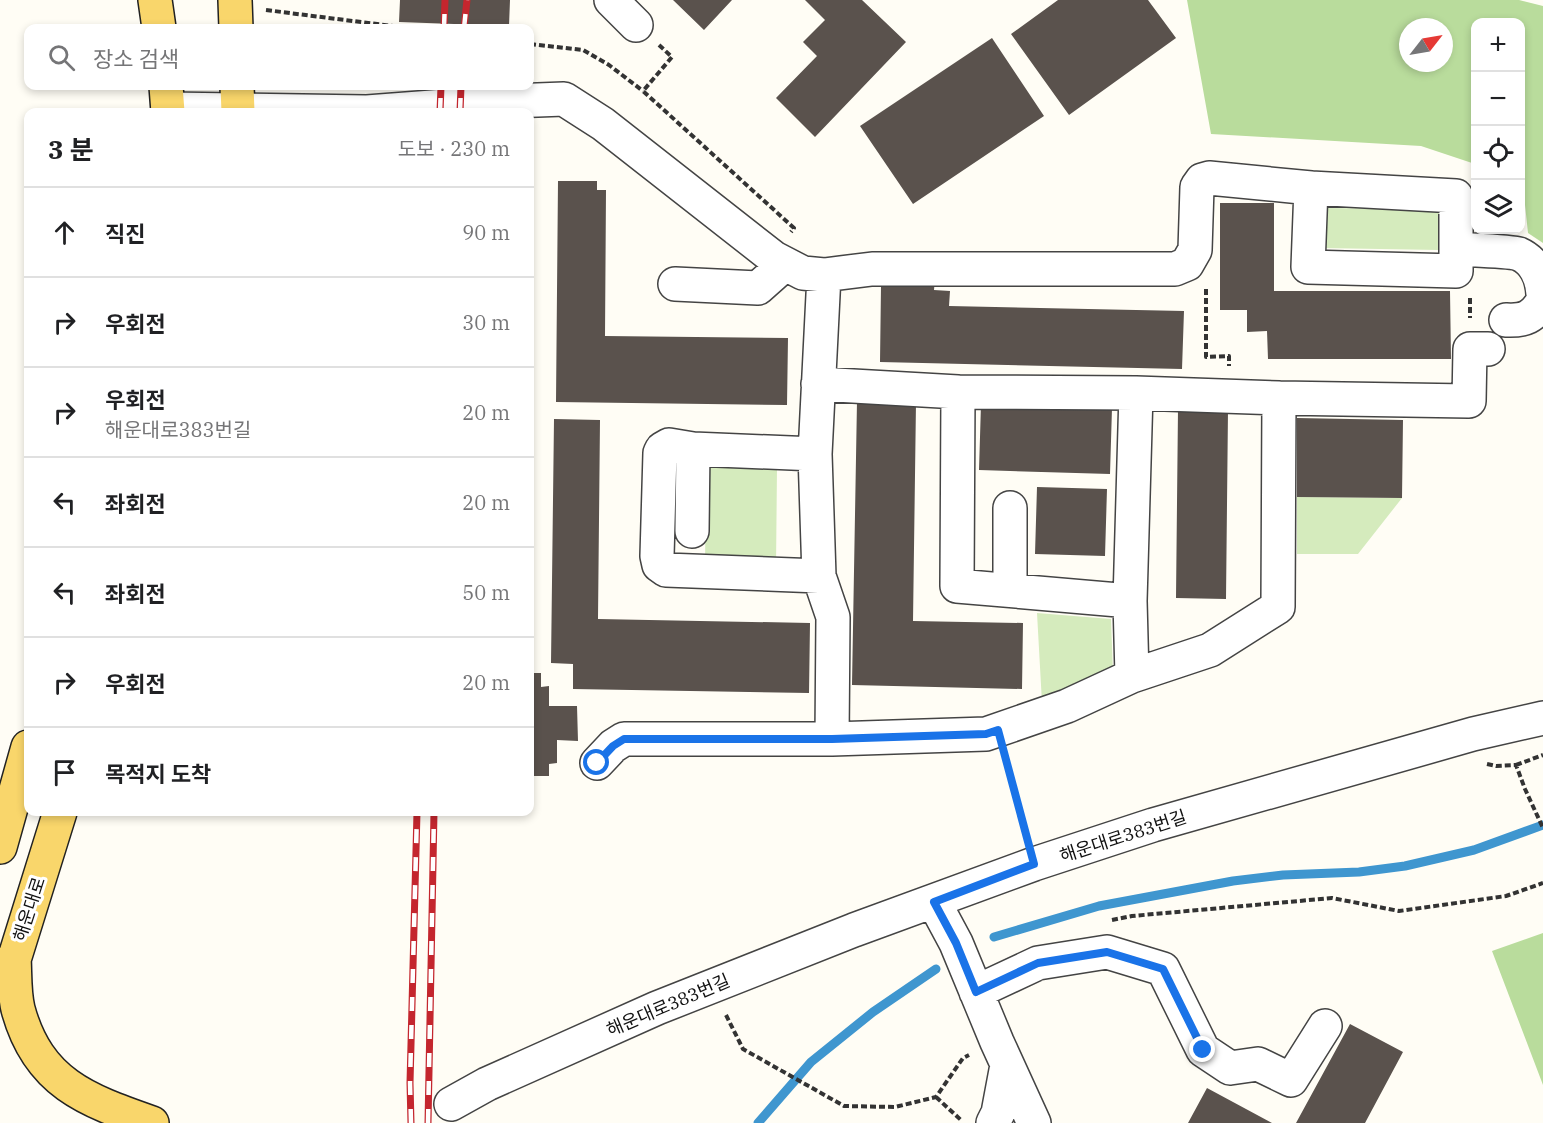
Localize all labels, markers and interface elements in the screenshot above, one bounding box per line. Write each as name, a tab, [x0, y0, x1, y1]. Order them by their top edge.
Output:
north arrow	[1399, 18, 1453, 72]
map controls	[1471, 18, 1525, 234]
button: +	[1471, 18, 1525, 72]
search box	[24, 24, 534, 90]
icon: search	[45, 41, 78, 74]
text: 장소 검색	[93, 44, 179, 73]
button: −	[1471, 72, 1525, 126]
button: locate	[1471, 126, 1525, 180]
text: 3 분	[48, 132, 94, 166]
text: 도보 · 230 m	[398, 135, 510, 162]
button: layers	[1471, 180, 1525, 234]
icon: ahead	[48, 216, 81, 249]
text: 직진	[105, 219, 145, 248]
text: 90 m	[462, 219, 510, 246]
icon: right	[48, 306, 81, 339]
text: 우회전	[105, 309, 166, 338]
text: 30 m	[462, 309, 510, 336]
text: 우회전	[105, 385, 166, 414]
icon: right	[48, 396, 81, 429]
text: 20 m	[462, 399, 510, 426]
text: 해운대로383번길	[105, 416, 251, 443]
icon: left	[48, 486, 81, 519]
text: 좌회전	[105, 489, 166, 518]
text: 20 m	[462, 489, 510, 516]
icon: left	[48, 576, 81, 609]
text: 좌회전	[105, 579, 166, 608]
text: 50 m	[462, 579, 510, 606]
icon: right	[48, 666, 81, 699]
text: 우회전	[105, 669, 166, 698]
text: 20 m	[462, 669, 510, 696]
route start	[583, 749, 609, 775]
icon: arrive	[48, 756, 81, 789]
text: 목적지 도착	[105, 759, 211, 788]
street label: 해운대로383번길	[1057, 805, 1189, 867]
street label: 해운대로	[8, 874, 50, 944]
street label: 해운대로383번길	[603, 969, 733, 1041]
route end	[1189, 1036, 1215, 1062]

